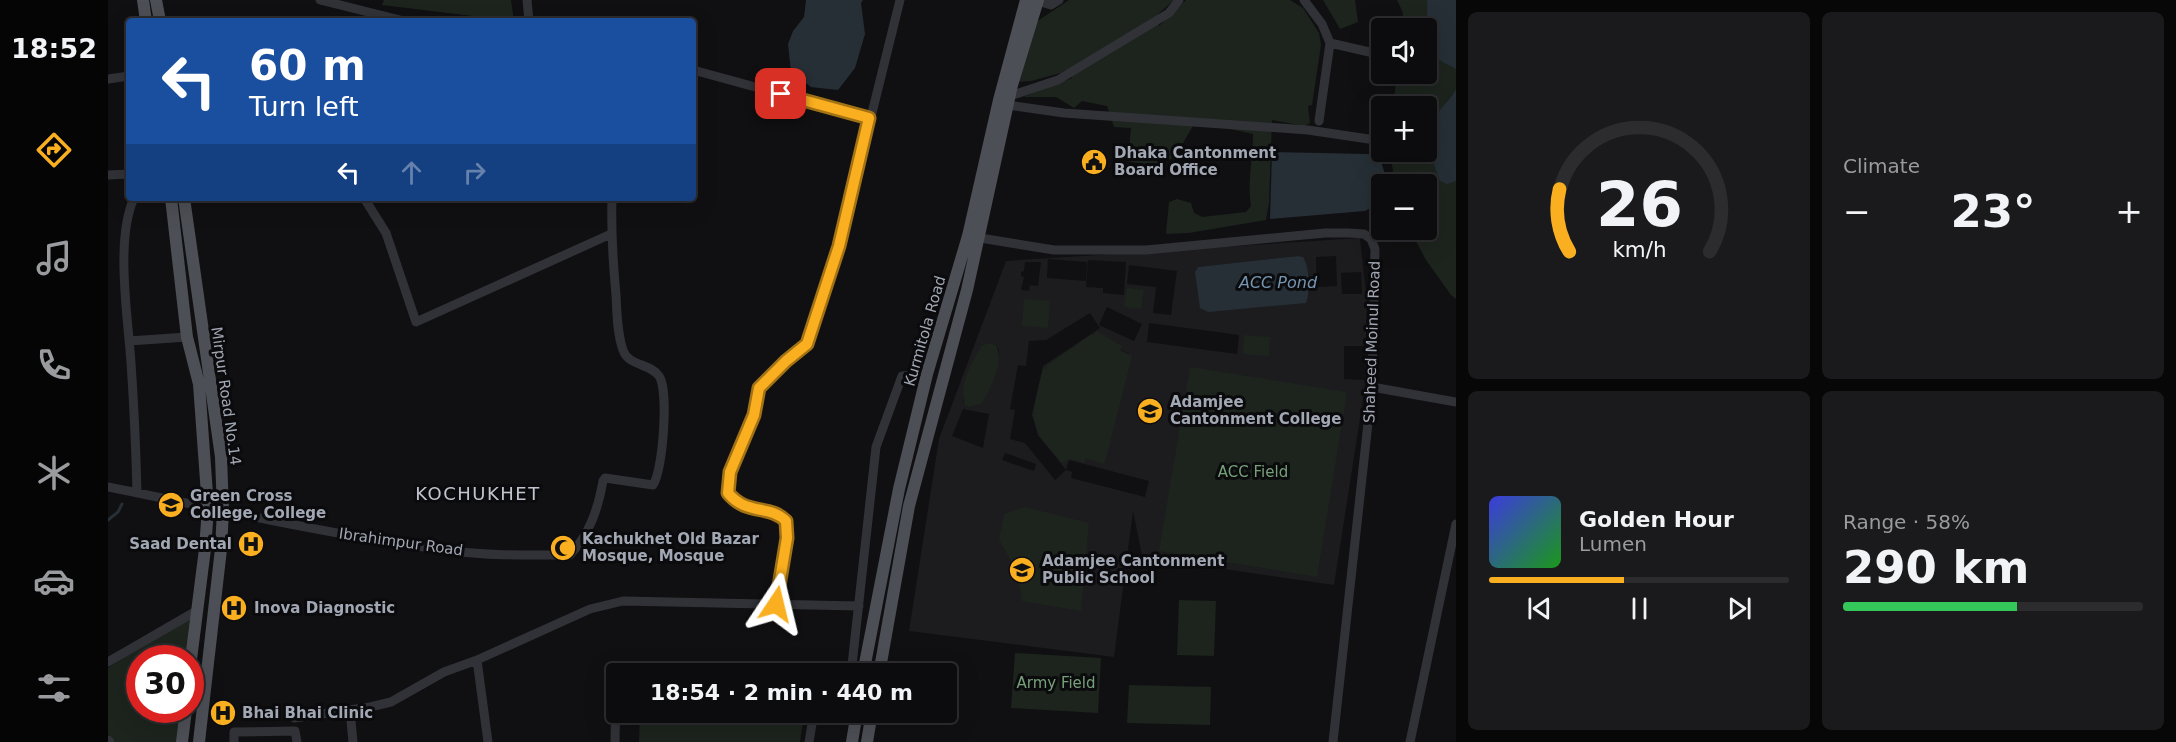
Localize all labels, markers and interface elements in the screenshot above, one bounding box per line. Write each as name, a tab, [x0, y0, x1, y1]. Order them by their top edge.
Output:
map controls	[1371, 18, 1437, 240]
button: sound	[1371, 18, 1437, 84]
text: 18:52	[11, 33, 97, 64]
text: 60 m	[249, 41, 366, 90]
icon: left	[150, 42, 228, 120]
pin	[755, 68, 806, 119]
icon: arrive	[764, 77, 797, 110]
text: Turn left	[249, 91, 359, 122]
button: +	[1371, 96, 1437, 162]
icon: directions	[33, 129, 75, 171]
place label: Dhaka Cantonment Board Office	[1114, 144, 1276, 179]
public building icon: Dhaka Cantonment Board Office	[1079, 147, 1109, 177]
text: Climate	[1843, 154, 1920, 178]
icon: left	[332, 156, 365, 189]
icon: ahead	[395, 156, 428, 189]
icon: right	[458, 156, 491, 189]
text: 26	[1596, 168, 1682, 241]
button: −	[1371, 174, 1437, 240]
text: 23°	[1950, 185, 2036, 238]
text: −	[1843, 192, 1871, 231]
text: +	[2115, 192, 2143, 231]
icon: music	[33, 237, 75, 279]
text: km/h	[1612, 238, 1666, 263]
street label: Shaheed Moinul Road	[1360, 261, 1384, 423]
water label: ACC Pond	[1238, 273, 1318, 292]
street label: Kurmitola Road	[901, 274, 949, 388]
street label: Mirpur Road No.14	[207, 326, 245, 466]
icon: phone	[33, 344, 75, 386]
place label: Adamjee Cantonment College	[1170, 393, 1342, 428]
school or university icon: Adamjee Cantonment College	[1135, 396, 1165, 426]
icon: climate	[33, 452, 75, 494]
park label: ACC Field	[1218, 463, 1288, 481]
district label: KOCHUKHET	[415, 483, 541, 504]
place label: Green Cross College, College	[190, 487, 326, 522]
school or university icon: Green Cross College, College	[156, 490, 186, 520]
text: Golden Hour	[1579, 507, 1734, 532]
text: Range · 58%	[1843, 510, 1970, 534]
street label: Ibrahimpur Road	[338, 524, 464, 560]
hospital icon: Saad Dental	[236, 529, 266, 559]
place label: Kachukhet Old Bazar Mosque, Mosque	[582, 530, 759, 565]
text: Lumen	[1579, 532, 1647, 556]
mosque icon: Kachukhet Old Bazar Mosque, Mosque	[548, 533, 578, 563]
place label: Saad Dental	[129, 535, 232, 553]
text: 290 km	[1843, 541, 2029, 594]
place label: Adamjee Cantonment Public School	[1042, 552, 1224, 587]
school or university icon: Adamjee Cantonment Public School	[1007, 555, 1037, 585]
icon: car	[33, 560, 75, 602]
position arrow	[744, 572, 808, 636]
icon: previous	[1523, 592, 1556, 625]
icon: pause	[1623, 592, 1656, 625]
icon: next	[1723, 592, 1756, 625]
hospital icon: Inova Diagnostic	[219, 593, 249, 623]
place label: Inova Diagnostic	[254, 599, 395, 617]
speed limit sign: 30	[126, 645, 204, 723]
icon: filters	[33, 667, 75, 709]
park label: Army Field	[1016, 674, 1096, 692]
text: 18:54 · 2 min · 440 m	[650, 680, 913, 705]
hospital icon: Bhai Bhai Clinic	[208, 698, 238, 728]
place label: Bhai Bhai Clinic	[242, 704, 373, 722]

